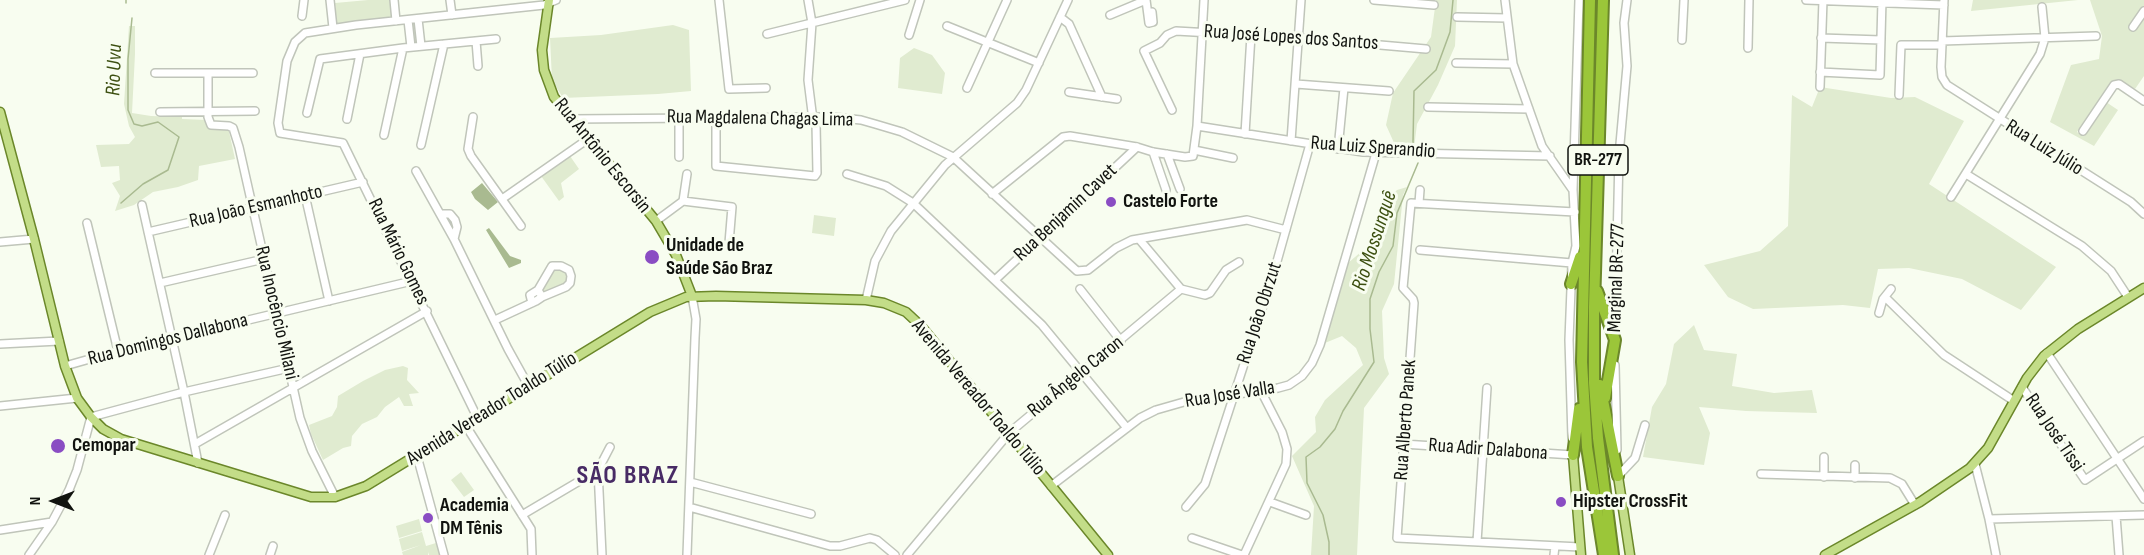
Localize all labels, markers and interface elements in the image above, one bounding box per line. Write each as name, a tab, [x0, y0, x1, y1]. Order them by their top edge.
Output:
street label: Rua José Lopes dos Santos	[1203, 20, 1379, 56]
water label: Rio Uvu	[102, 44, 128, 96]
street label: Rua Antônio Escorsin	[548, 94, 656, 218]
street label: Rua Magdalena Chagas Lima	[667, 105, 853, 133]
street label: Rua Luiz Júlio	[2001, 115, 2087, 181]
street label: Rua Luiz Sperandio	[1310, 132, 1436, 164]
road number: BR-277	[1568, 145, 1628, 175]
street label: Rua Benjamin Cavet	[1009, 159, 1123, 267]
street label: Rua João Esmanhoto	[187, 180, 325, 234]
water label: Rio Mossunguê	[1347, 188, 1403, 294]
place label: Castelo Forte	[1123, 190, 1218, 214]
street label: Rua Mário Gomes	[362, 195, 434, 309]
marker: Castelo Forte	[1104, 195, 1118, 209]
street label: Marginal BR-277	[1603, 223, 1631, 333]
place label: Unidade de Saúde São Braz	[666, 234, 773, 281]
street label: Rua Inocêncio Milani	[249, 244, 303, 382]
marker: Unidade de Saúde São Braz	[643, 248, 661, 266]
street label: Rua João Obrzut	[1232, 259, 1288, 367]
street label: Rua Domingos Dallabona	[86, 309, 250, 371]
street label: Avenida Vereador Toaldo Túlio	[906, 315, 1050, 481]
street label: Rua Ângelo Caron	[1023, 331, 1129, 423]
street label: Avenida Vereador Toaldo Túlio	[402, 347, 582, 471]
street label: Rua Alberto Panek	[1390, 359, 1422, 481]
street label: Rua José Valla	[1183, 376, 1277, 414]
street label: Rua José Tissi	[2019, 389, 2089, 477]
place label: Cemopar	[72, 434, 136, 458]
street label: Rua Adir Dalabona	[1428, 434, 1548, 466]
marker: Cemopar	[49, 437, 67, 455]
district label: SÃO BRAZ	[577, 460, 679, 492]
north arrow	[24, 471, 84, 531]
place label: Hipster CrossFit	[1573, 490, 1687, 514]
place label: Academia DM Tênis	[440, 494, 509, 541]
marker: Hipster CrossFit	[1554, 495, 1568, 509]
text: N	[26, 497, 45, 505]
marker: Academia DM Tênis	[421, 511, 435, 525]

